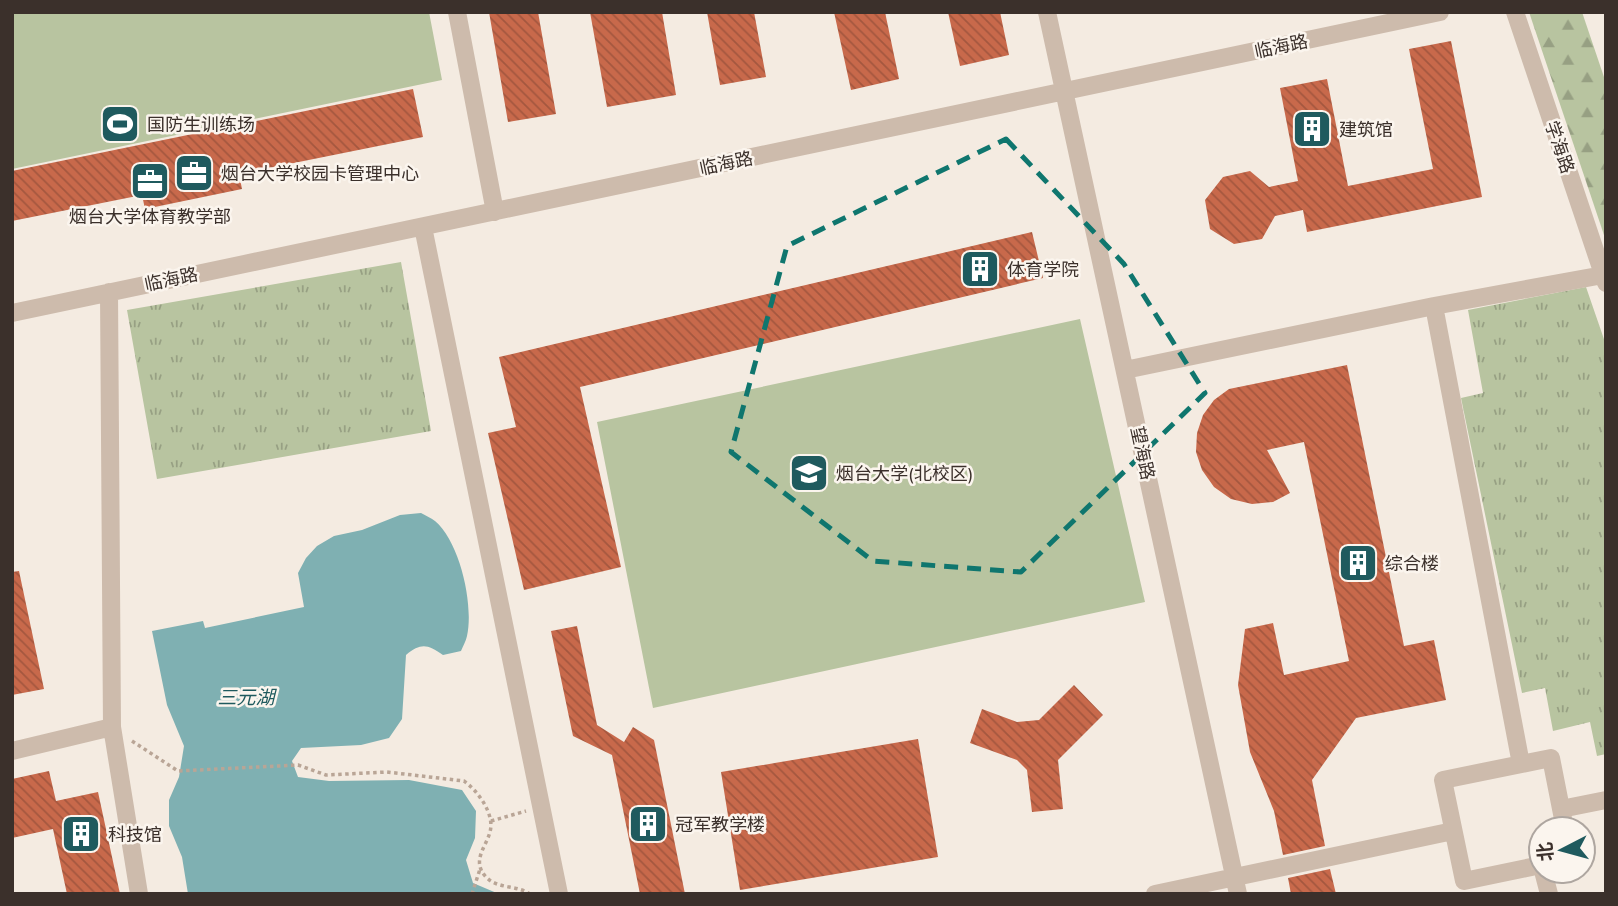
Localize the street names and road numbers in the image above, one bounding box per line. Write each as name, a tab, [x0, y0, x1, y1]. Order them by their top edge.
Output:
street label: 临海路	[1252, 29, 1310, 63]
street label: 学海路	[1540, 118, 1580, 176]
street label: 临海路	[697, 146, 755, 180]
street label: 临海路	[142, 262, 200, 296]
street label: 望海路	[1126, 424, 1160, 482]

